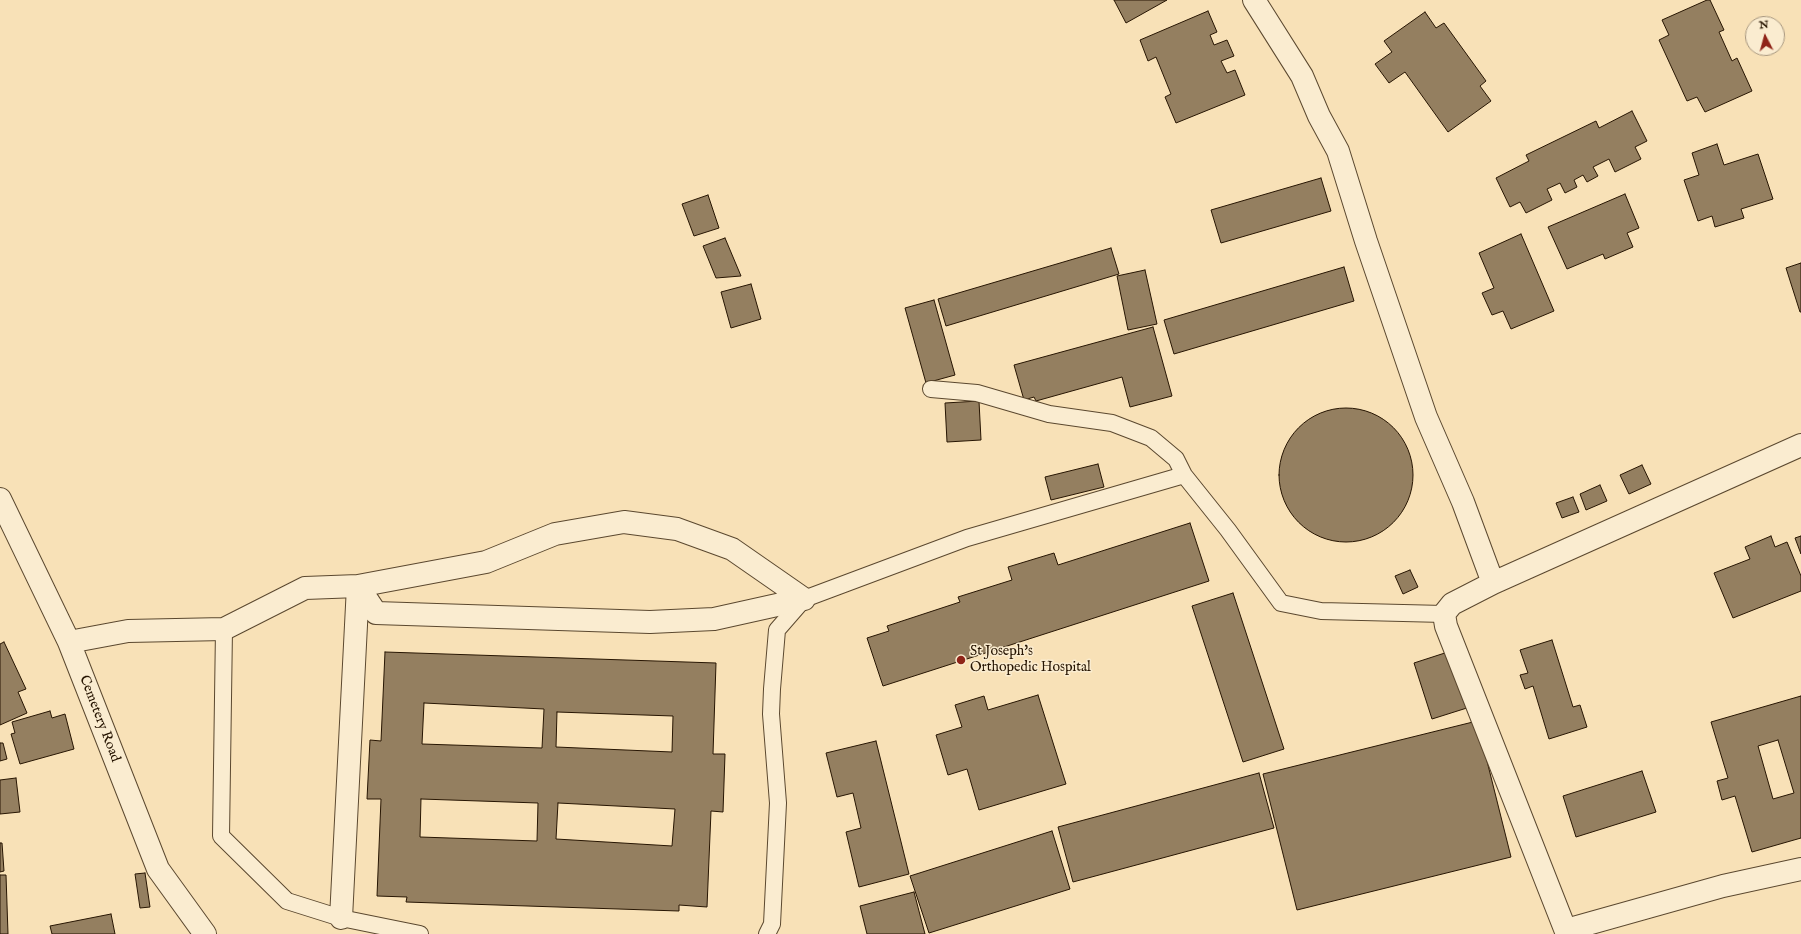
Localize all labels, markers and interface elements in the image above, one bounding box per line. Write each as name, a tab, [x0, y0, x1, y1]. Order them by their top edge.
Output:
north arrow	[1745, 16, 1785, 56]
text: N	[1758, 18, 1769, 33]
place label: St Joseph's Orthopedic Hospital	[970, 644, 1091, 676]
marker: St Joseph's Orthopedic Hospital	[955, 654, 967, 666]
street label: Cemetery Road	[75, 673, 123, 765]

